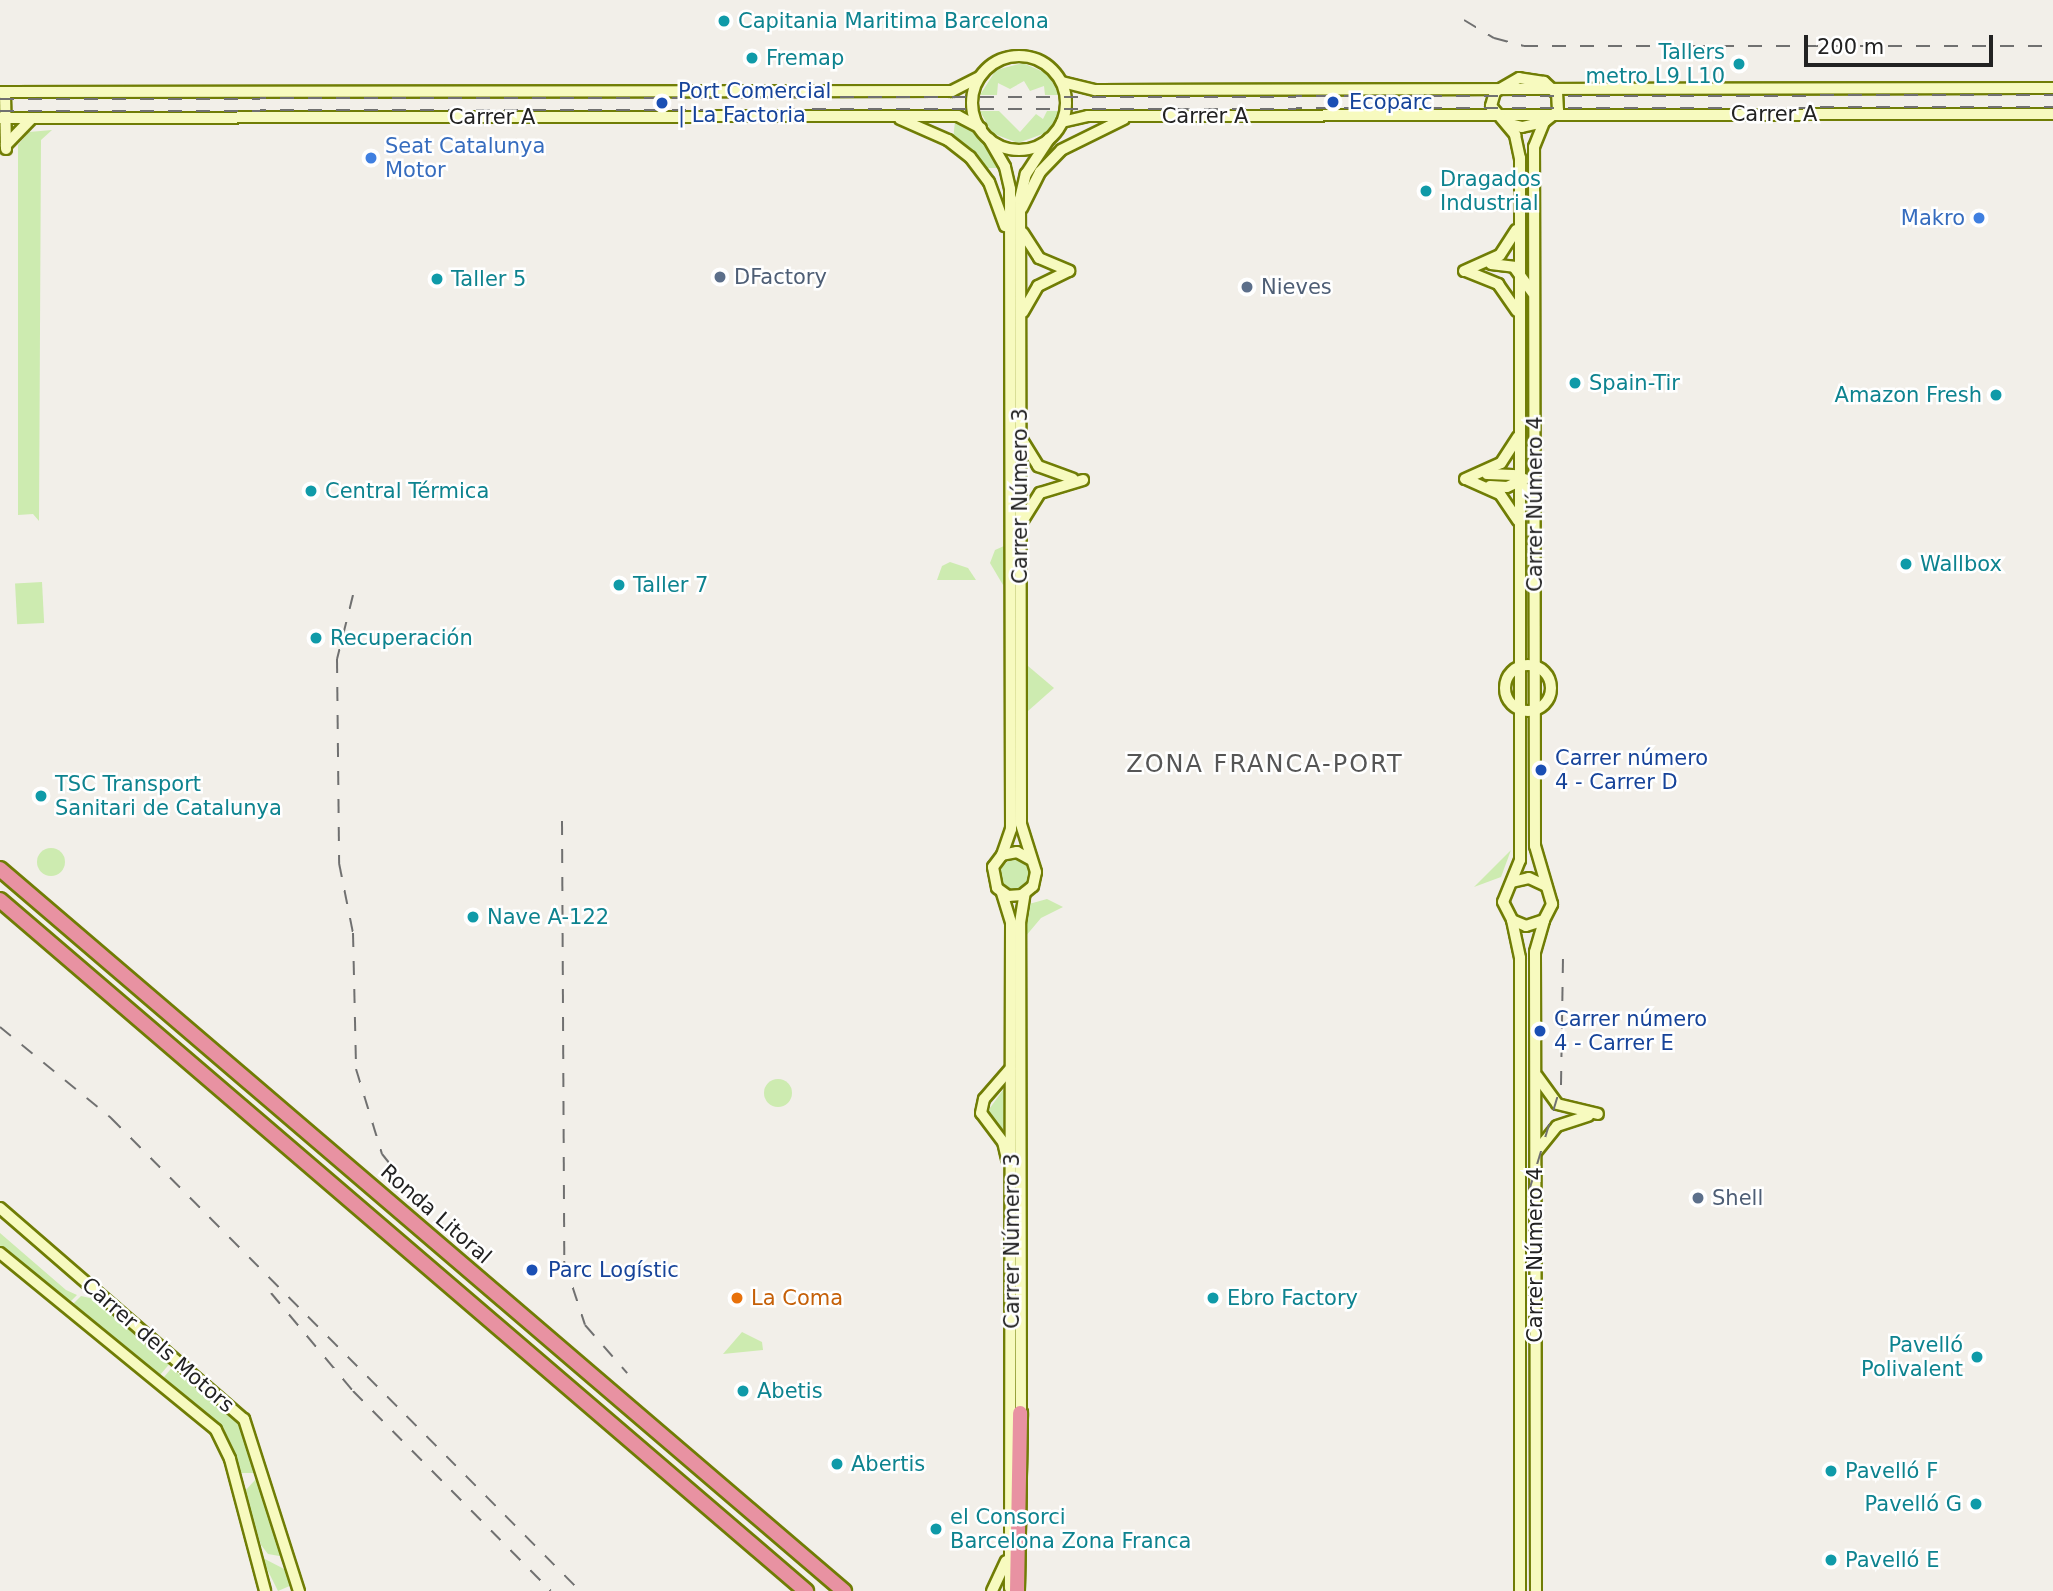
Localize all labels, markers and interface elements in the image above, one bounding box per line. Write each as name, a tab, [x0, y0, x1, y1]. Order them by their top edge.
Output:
place label: Capitania Maritima Barcelona	[738, 8, 1049, 34]
marker: Capitania Maritima Barcelona	[716, 13, 732, 29]
scale bar	[1808, 21, 1997, 65]
text: 200 m	[1817, 35, 1884, 59]
place label: Tallers metro L9 L10	[1586, 39, 1725, 89]
place label: Fremap	[766, 45, 844, 71]
marker: Fremap	[744, 50, 760, 66]
marker: Tallers metro L9 L10	[1731, 56, 1747, 72]
place label: Port Comercial | La Factoria	[678, 78, 831, 128]
place label: Ecoparc	[1349, 89, 1433, 115]
marker: Ecoparc	[1323, 92, 1343, 112]
marker: Port Comercial | La Factoria	[652, 93, 672, 113]
street label: Carrer A	[1731, 101, 1817, 127]
street label: Carrer A	[1162, 103, 1248, 129]
street label: Carrer A	[449, 104, 535, 130]
place label: Seat Catalunya Motor	[385, 133, 545, 183]
marker: Seat Catalunya Motor	[363, 150, 379, 166]
place label: Dragados Industrial	[1440, 166, 1541, 216]
marker: Dragados Industrial	[1418, 183, 1434, 199]
place label: Makro	[1901, 205, 1965, 231]
marker: Makro	[1971, 210, 1987, 226]
place label: DFactory	[734, 264, 827, 290]
place label: Taller 5	[451, 266, 526, 292]
marker: DFactory	[712, 269, 728, 285]
marker: Taller 5	[429, 271, 445, 287]
place label: Nieves	[1261, 274, 1332, 300]
marker: Nieves	[1239, 279, 1255, 295]
place label: Spain-Tir	[1589, 370, 1680, 396]
marker: Spain-Tir	[1567, 375, 1583, 391]
place label: Amazon Fresh	[1835, 382, 1982, 408]
marker: Amazon Fresh	[1988, 387, 2004, 403]
street label: Carrer Número 3	[1007, 408, 1033, 584]
street label: Carrer Número 4	[1522, 416, 1548, 592]
place label: Central Térmica	[325, 478, 489, 504]
marker: Central Térmica	[303, 483, 319, 499]
place label: Wallbox	[1920, 551, 2002, 577]
marker: Wallbox	[1898, 556, 1914, 572]
place label: Taller 7	[633, 572, 708, 598]
marker: Taller 7	[611, 577, 627, 593]
place label: Recuperación	[330, 625, 473, 651]
marker: Recuperación	[308, 630, 324, 646]
place label: Carrer número 4 - Carrer D	[1555, 745, 1708, 795]
district label: ZONA FRANCA-PORT	[1128, 751, 1402, 779]
marker: Carrer número 4 - Carrer D	[1533, 762, 1549, 778]
place label: TSC Transport Sanitari de Catalunya	[55, 771, 282, 821]
marker: TSC Transport Sanitari de Catalunya	[33, 788, 49, 804]
place label: Nave A-122	[487, 904, 609, 930]
marker: Nave A-122	[465, 909, 481, 925]
place label: Carrer número 4 - Carrer E	[1554, 1006, 1707, 1056]
marker: Carrer número 4 - Carrer E	[1532, 1023, 1548, 1039]
street label: Carrer Número 3	[999, 1153, 1025, 1329]
street label: Ronda Litoral	[375, 1159, 497, 1269]
street label: Carrer Número 4	[1522, 1167, 1548, 1343]
place label: Shell	[1712, 1185, 1763, 1211]
marker: Shell	[1690, 1190, 1706, 1206]
place label: Parc Logístic	[548, 1257, 679, 1283]
marker: Parc Logístic	[522, 1260, 542, 1280]
street label: Carrer dels Motors	[77, 1272, 239, 1418]
place label: La Coma	[751, 1285, 843, 1311]
place label: Ebro Factory	[1227, 1285, 1358, 1311]
marker: La Coma	[729, 1290, 745, 1306]
marker: Ebro Factory	[1205, 1290, 1221, 1306]
place label: Pavelló Polivalent	[1861, 1332, 1963, 1382]
marker: Pavelló Polivalent	[1969, 1349, 1985, 1365]
place label: Abetis	[757, 1378, 823, 1404]
marker: Abetis	[735, 1383, 751, 1399]
place label: Abertis	[851, 1451, 925, 1477]
marker: Abertis	[829, 1456, 845, 1472]
place label: Pavelló F	[1845, 1458, 1938, 1484]
marker: Pavelló F	[1823, 1463, 1839, 1479]
place label: Pavelló G	[1865, 1491, 1962, 1517]
marker: Pavelló G	[1968, 1496, 1984, 1512]
place label: el Consorci Barcelona Zona Franca	[950, 1504, 1191, 1554]
marker: el Consorci Barcelona Zona Franca	[928, 1521, 944, 1537]
place label: Pavelló E	[1845, 1547, 1939, 1573]
marker: Pavelló E	[1823, 1552, 1839, 1568]

